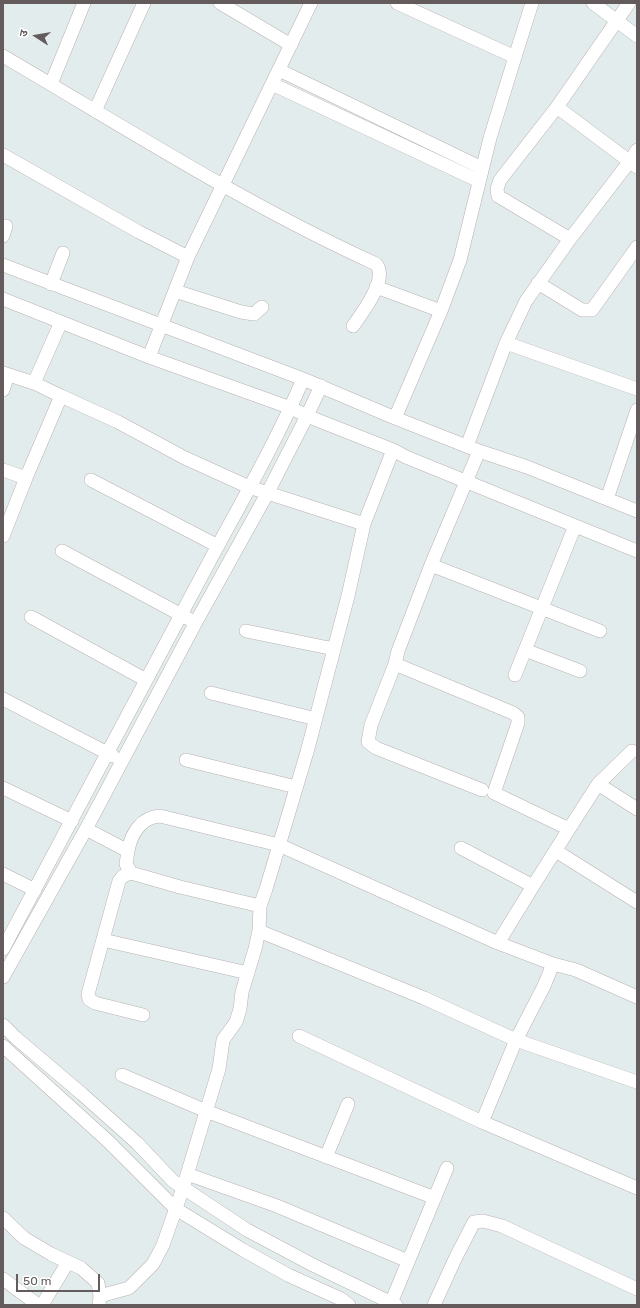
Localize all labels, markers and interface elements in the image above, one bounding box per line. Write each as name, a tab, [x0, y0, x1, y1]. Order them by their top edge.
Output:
north arrow	[16, 16, 56, 56]
text: उ	[17, 29, 31, 38]
scale bar	[18, 1266, 102, 1292]
text: 50 m	[23, 1274, 51, 1288]

